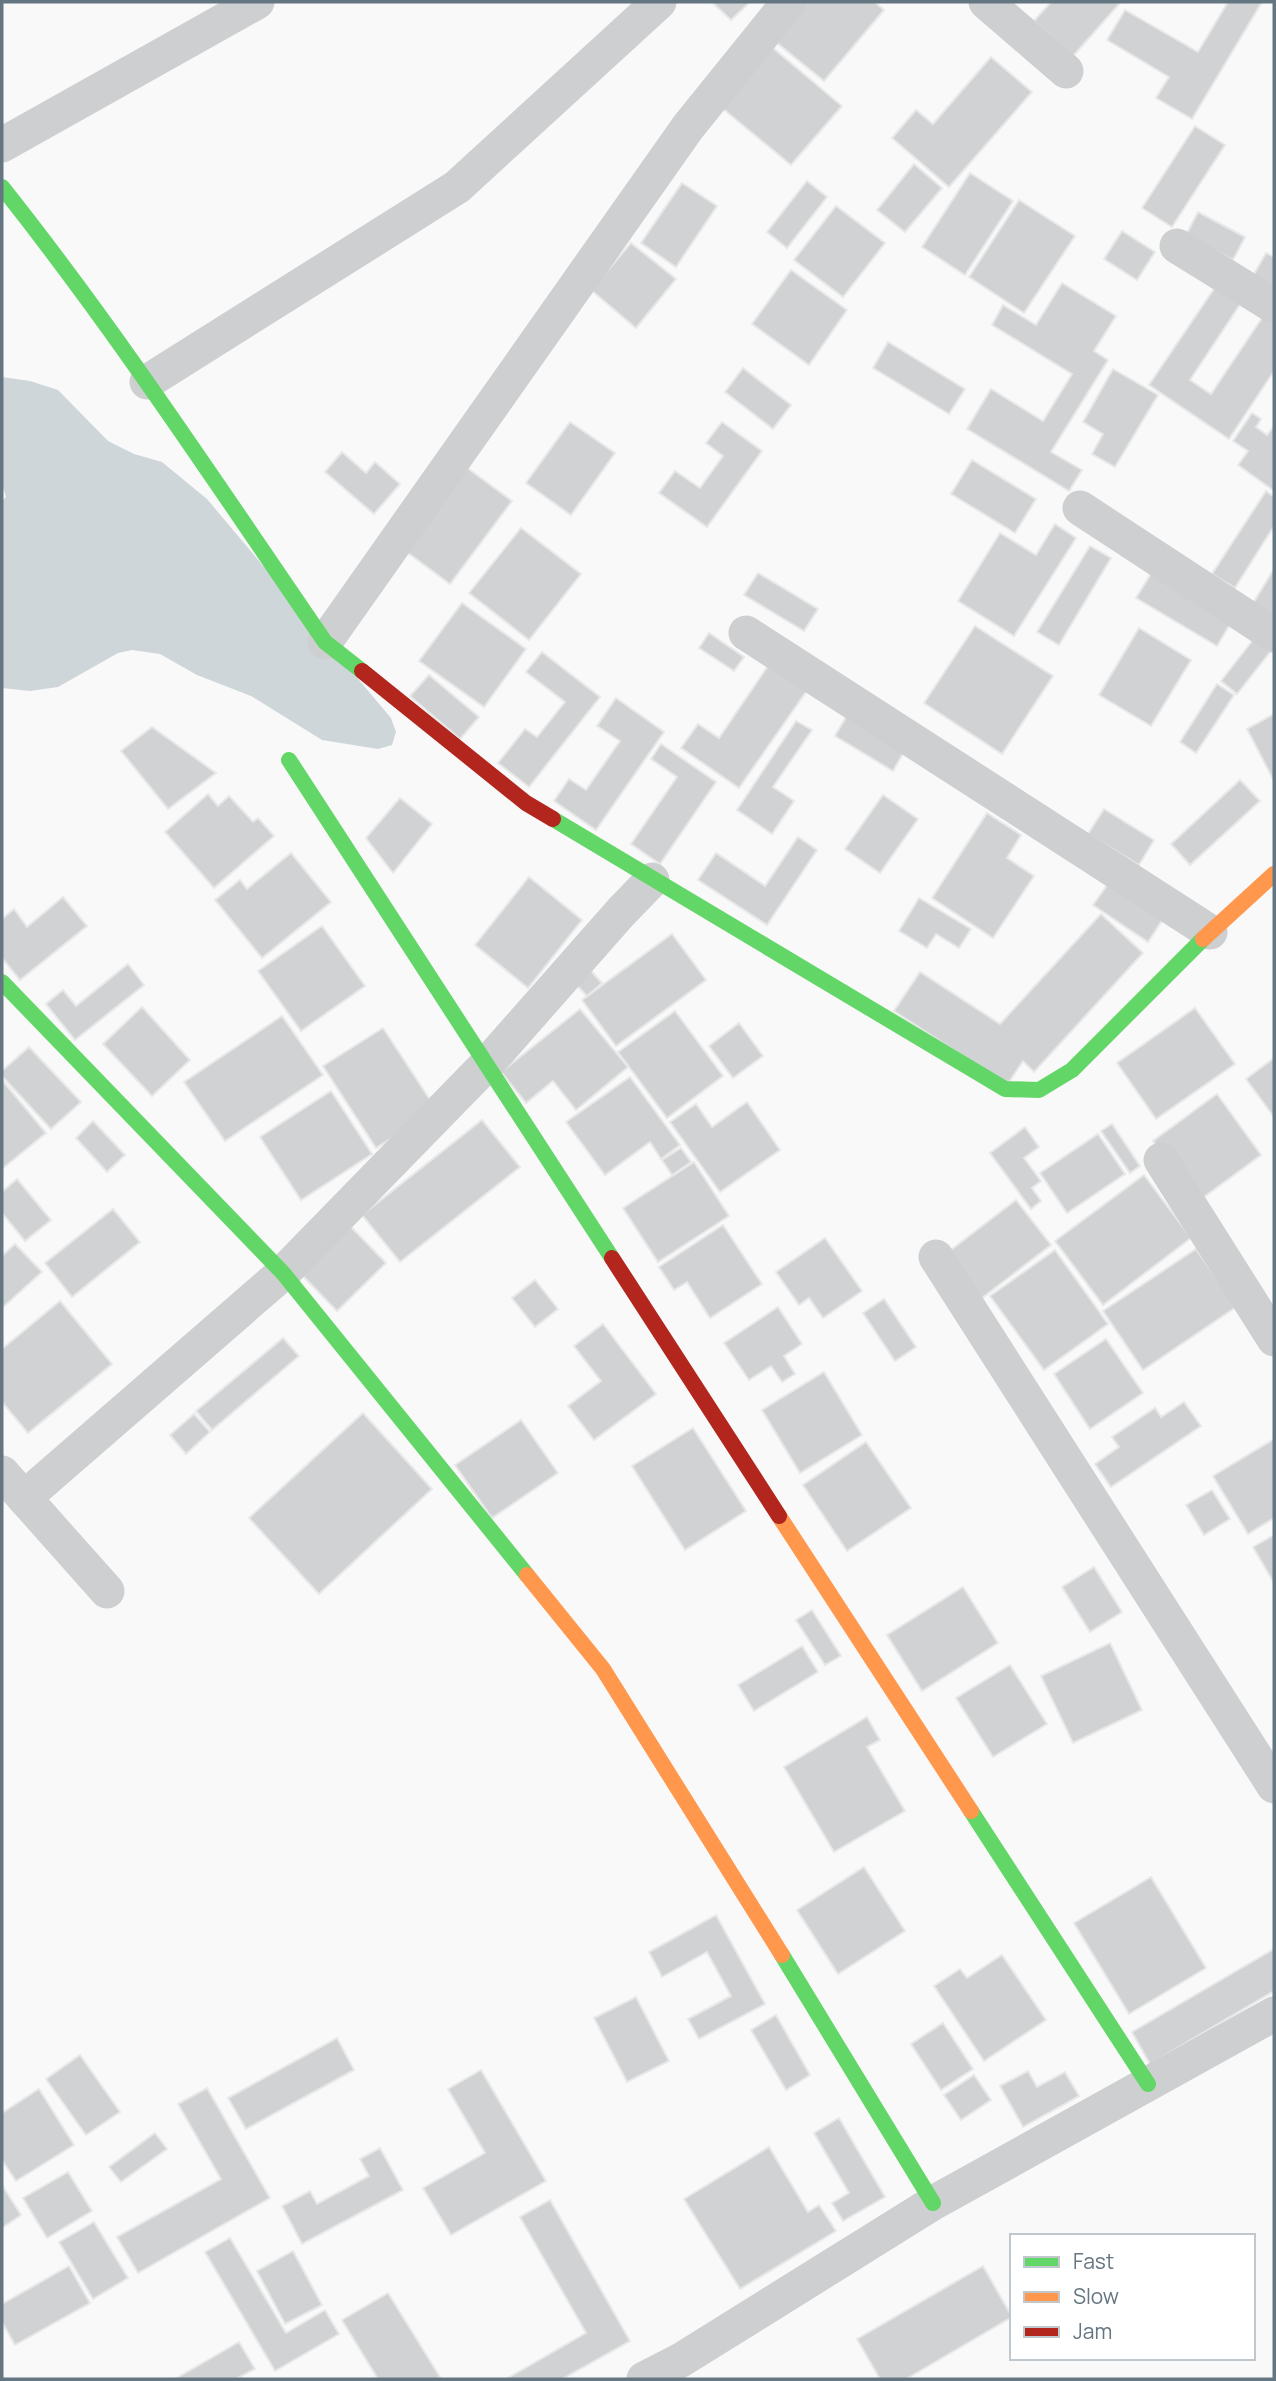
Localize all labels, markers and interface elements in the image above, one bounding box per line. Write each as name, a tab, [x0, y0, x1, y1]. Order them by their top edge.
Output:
legend	[1010, 2234, 1255, 2360]
text: Fast	[1073, 2247, 1114, 2275]
text: Slow	[1073, 2282, 1119, 2310]
text: Jam	[1073, 2317, 1112, 2345]

